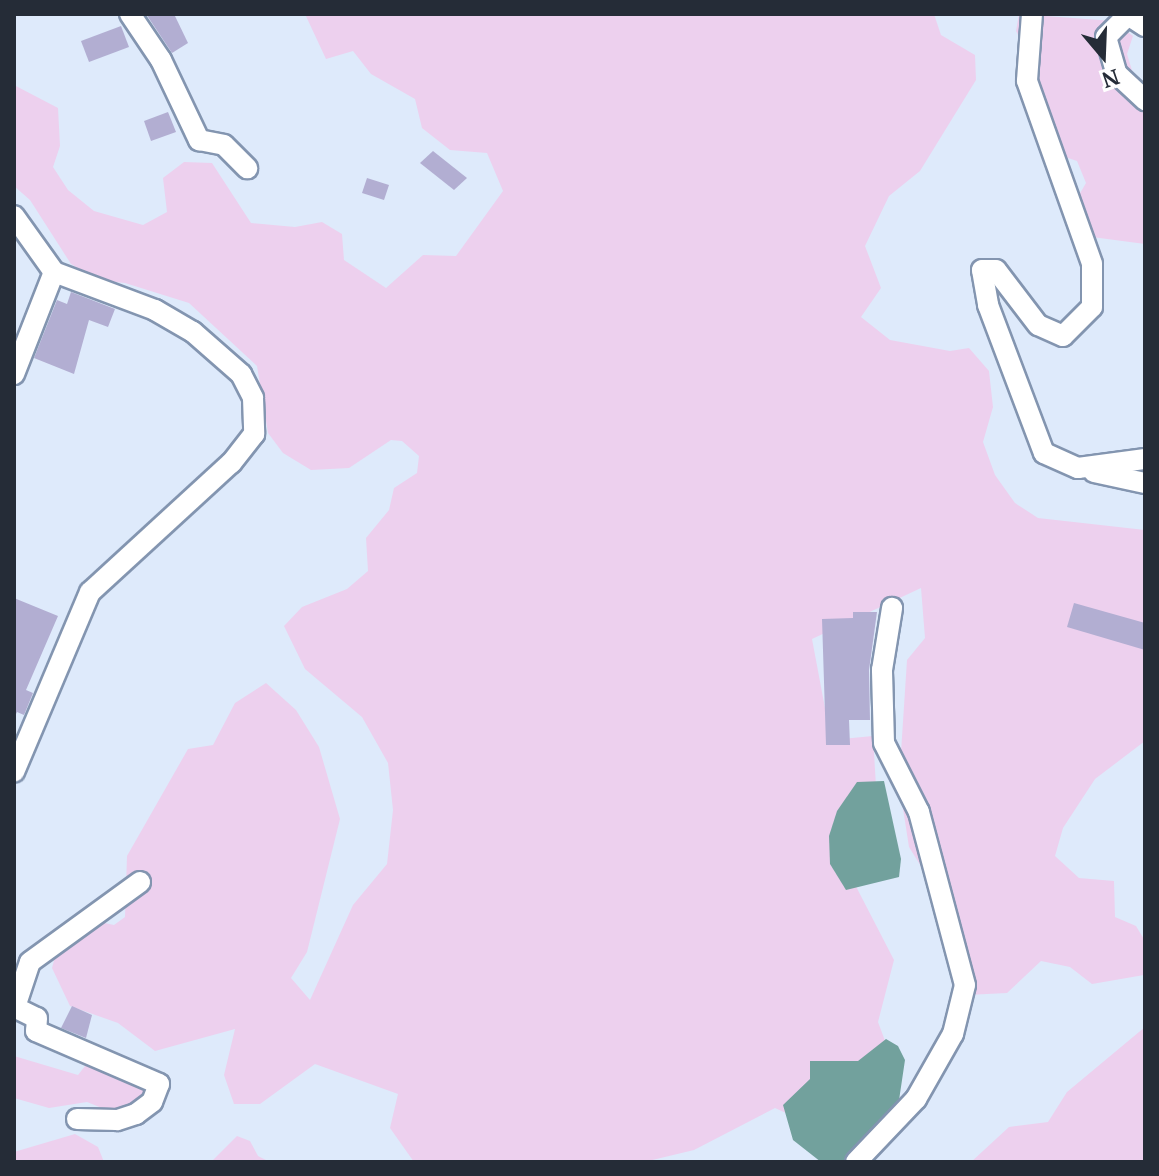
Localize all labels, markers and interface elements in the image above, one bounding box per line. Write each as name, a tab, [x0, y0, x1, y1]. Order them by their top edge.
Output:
north arrow	[1063, 16, 1143, 96]
text: N	[1098, 63, 1124, 96]

